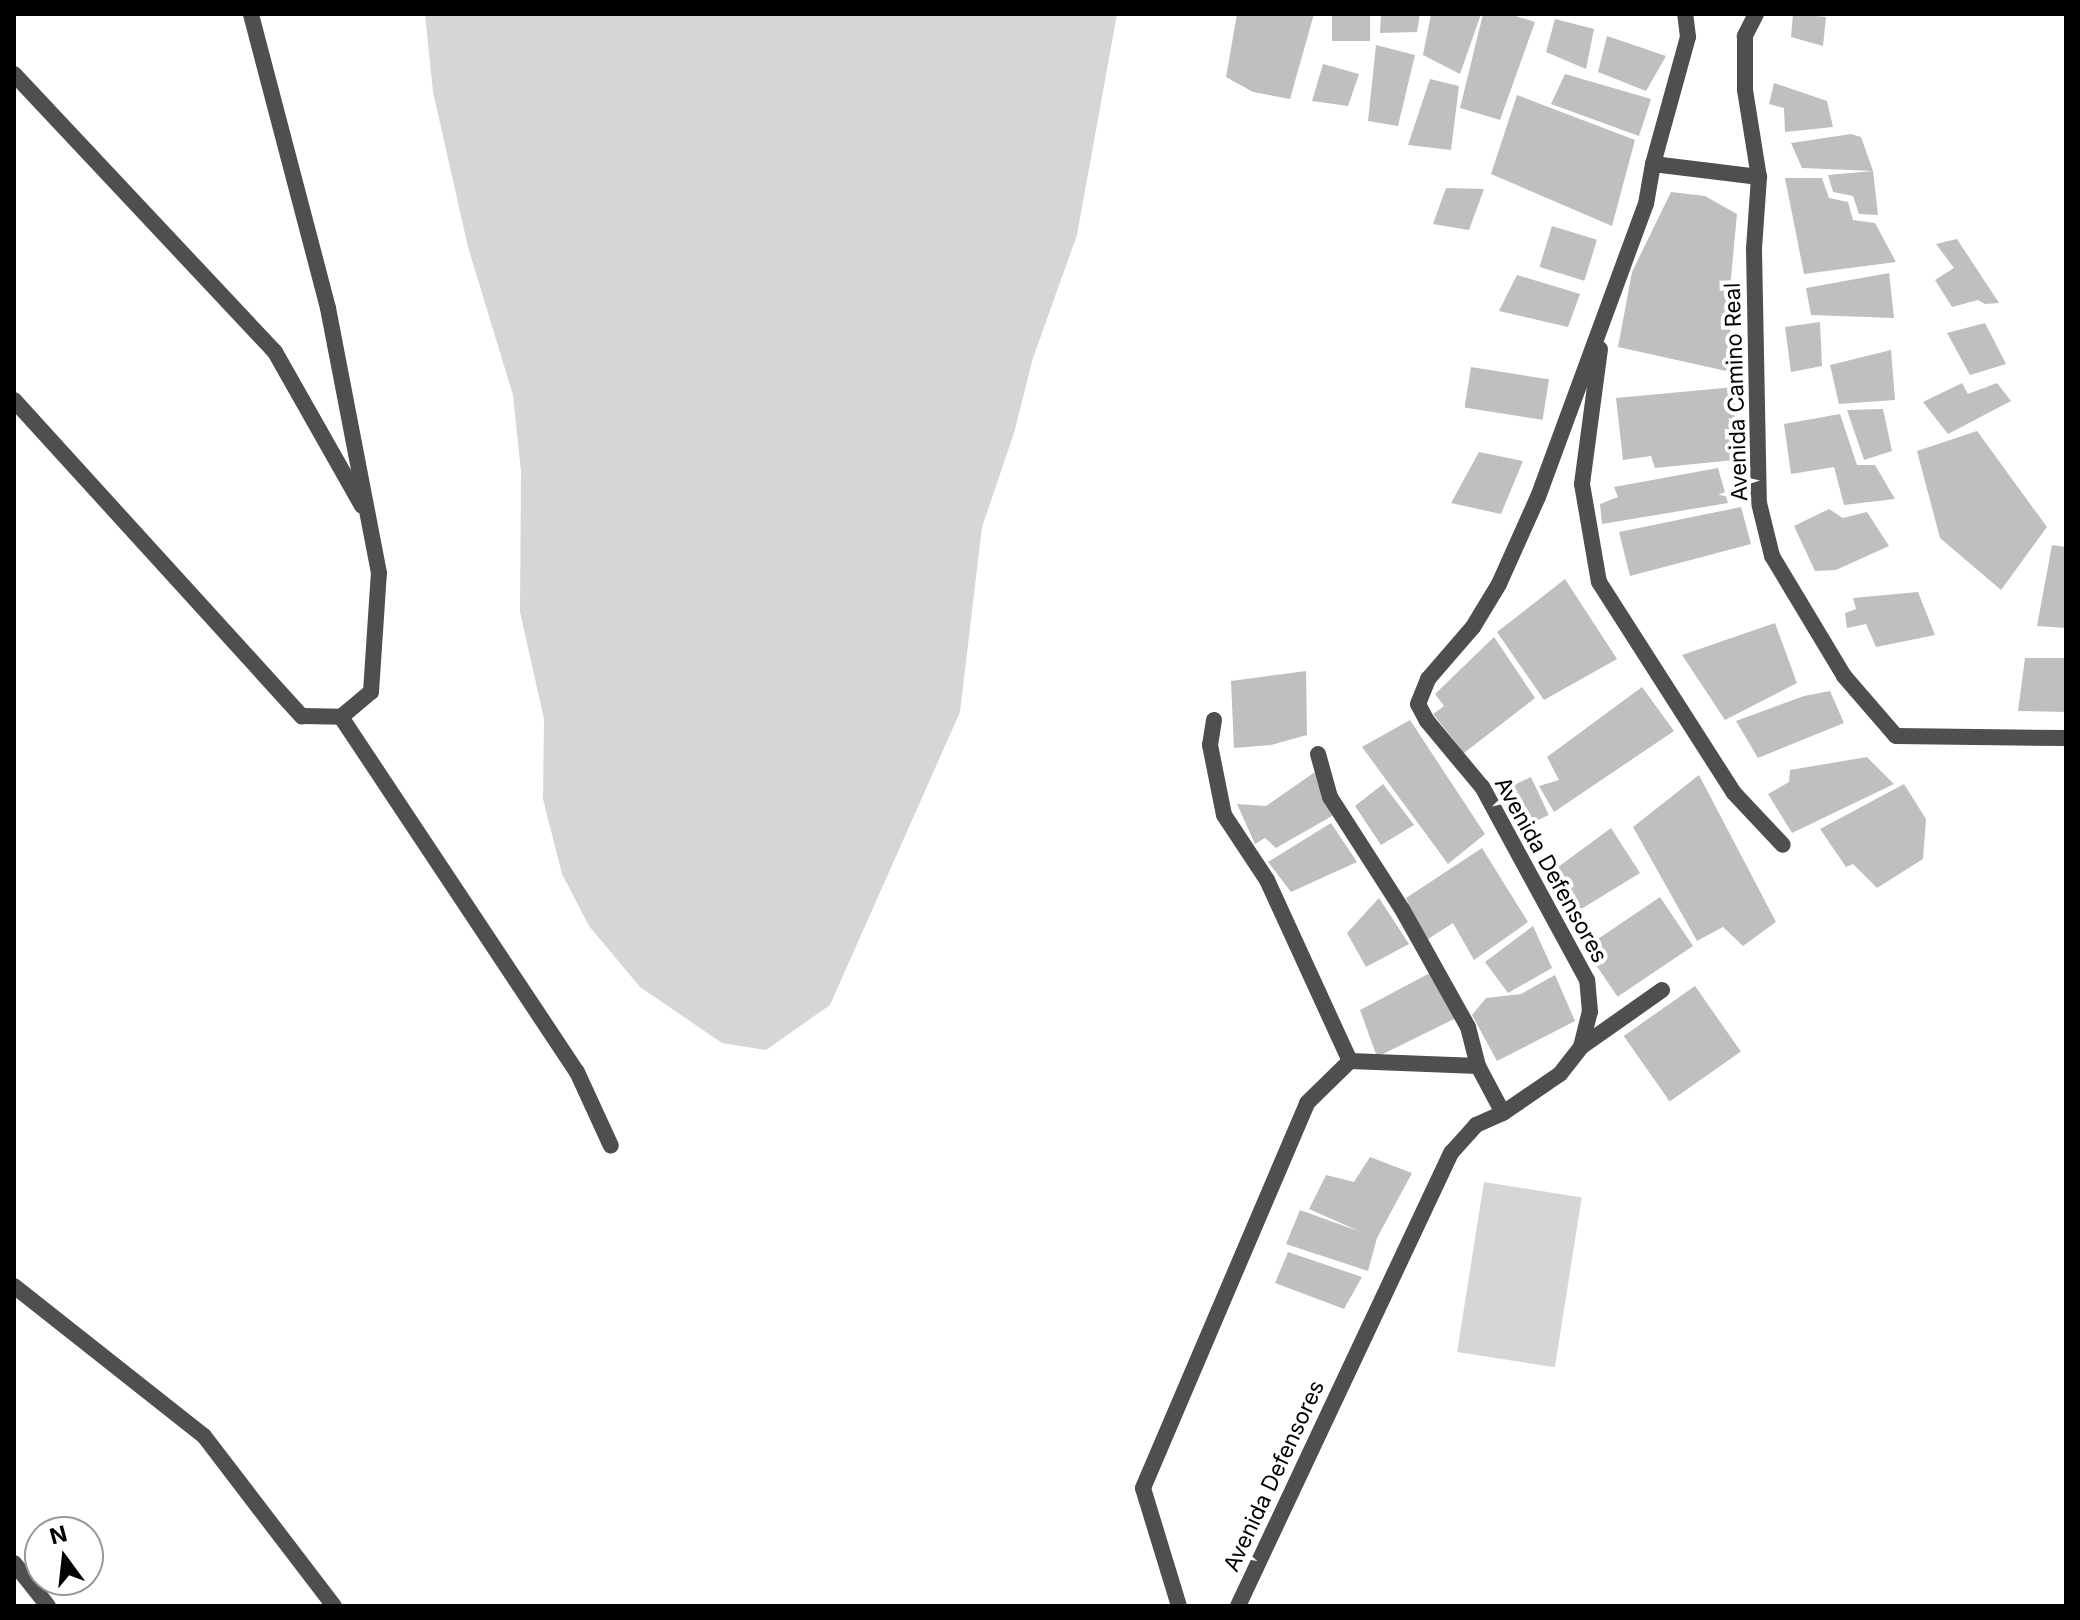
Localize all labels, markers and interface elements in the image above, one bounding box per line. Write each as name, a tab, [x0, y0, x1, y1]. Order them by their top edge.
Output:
street label: Avenida Camino Real	[1719, 282, 1753, 502]
street label: Avenida Defensores	[1489, 773, 1613, 967]
street label: Avenida Defensores	[1218, 1376, 1330, 1576]
north arrow	[24, 1516, 104, 1596]
text: N	[47, 1520, 70, 1549]

